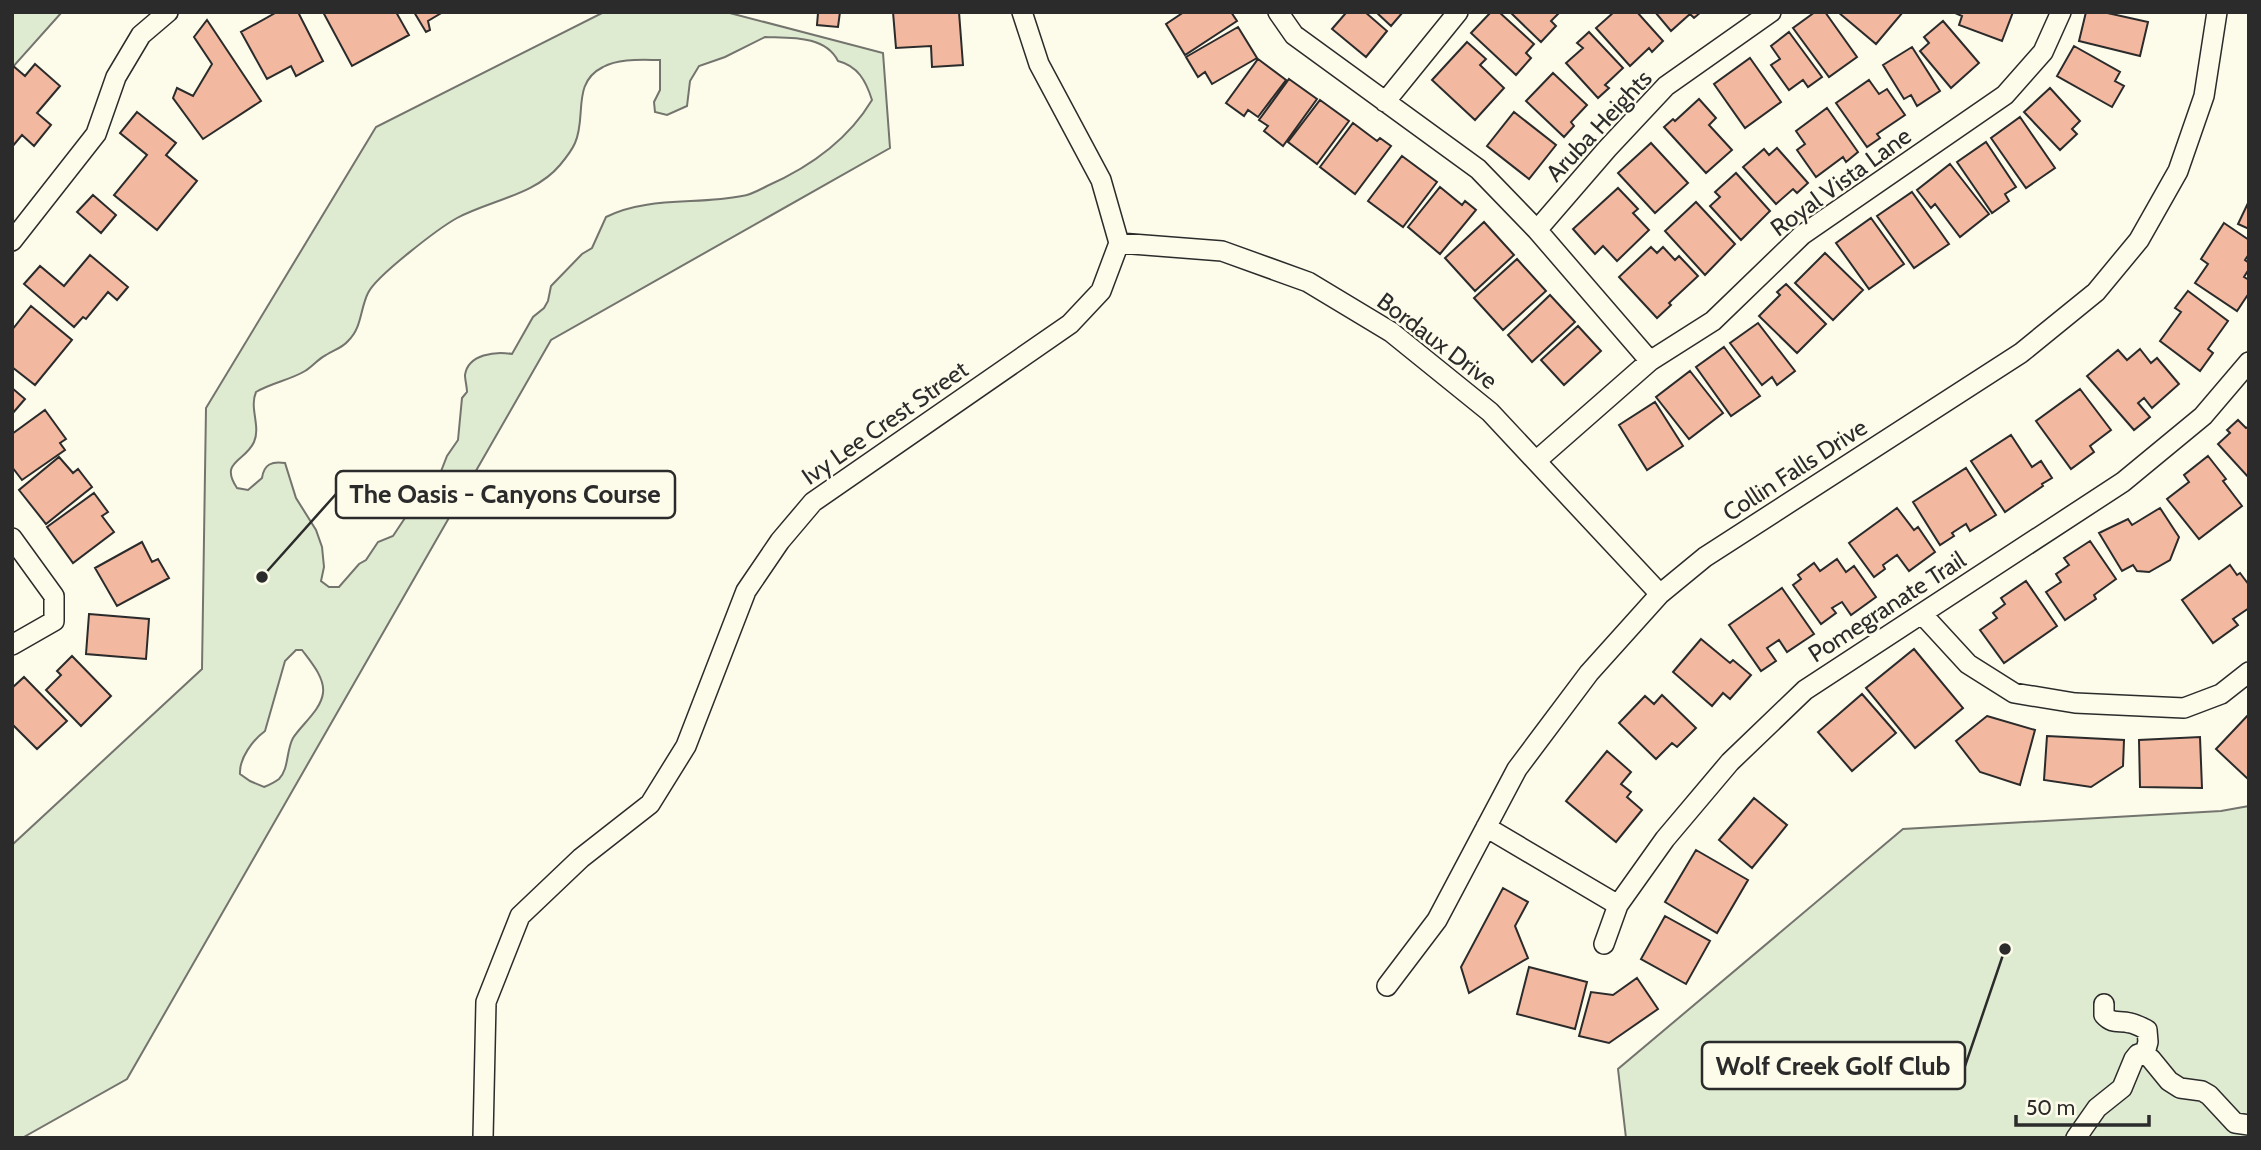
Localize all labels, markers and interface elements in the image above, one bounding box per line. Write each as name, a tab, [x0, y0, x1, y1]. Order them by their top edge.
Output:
street label: Aruba Heights	[1540, 64, 1658, 187]
street label: Royal Vista Lane	[1765, 121, 1917, 242]
street label: Bordaux Drive	[1372, 286, 1503, 395]
street label: Ivy Lee Crest Street	[796, 354, 973, 491]
street label: Collin Falls Drive	[1717, 412, 1872, 527]
callout: The Oasis - Canyons Course	[336, 471, 675, 518]
text: The Oasis - Canyons Course	[349, 478, 661, 510]
street label: Pomegranate Trail	[1803, 545, 1971, 668]
callout: Wolf Creek Golf Club	[1702, 1042, 1965, 1089]
text: Wolf Creek Golf Club	[1716, 1050, 1951, 1082]
scale bar	[2016, 1084, 2149, 1128]
text: 50 m	[2026, 1095, 2075, 1120]

